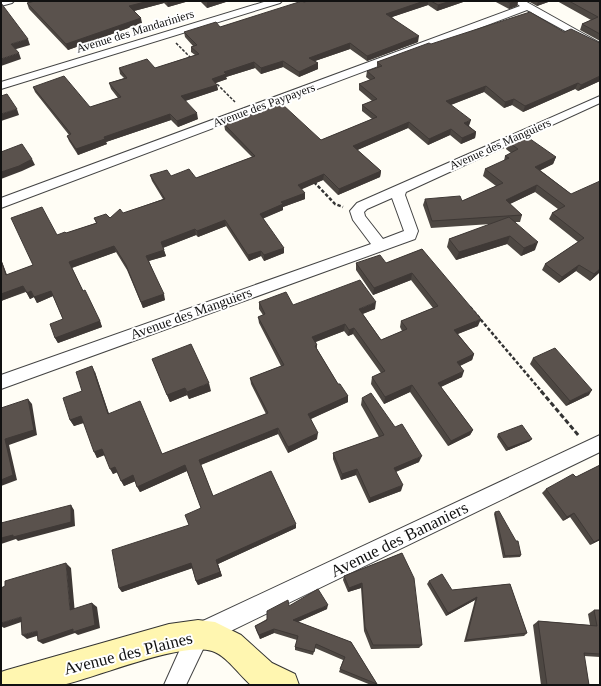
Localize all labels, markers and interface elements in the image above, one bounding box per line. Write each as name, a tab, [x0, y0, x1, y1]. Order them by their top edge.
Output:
street label: Avenue des Mandariniers	[74, 6, 196, 56]
street label: Avenue des Paypayers	[211, 80, 317, 130]
street label: Avenue des Manguiers	[447, 115, 553, 173]
street label: Avenue des Manguiers	[128, 285, 254, 342]
street label: Avenue des Bananiers	[327, 498, 471, 581]
street label: Avenue des Plaines	[62, 628, 194, 679]

